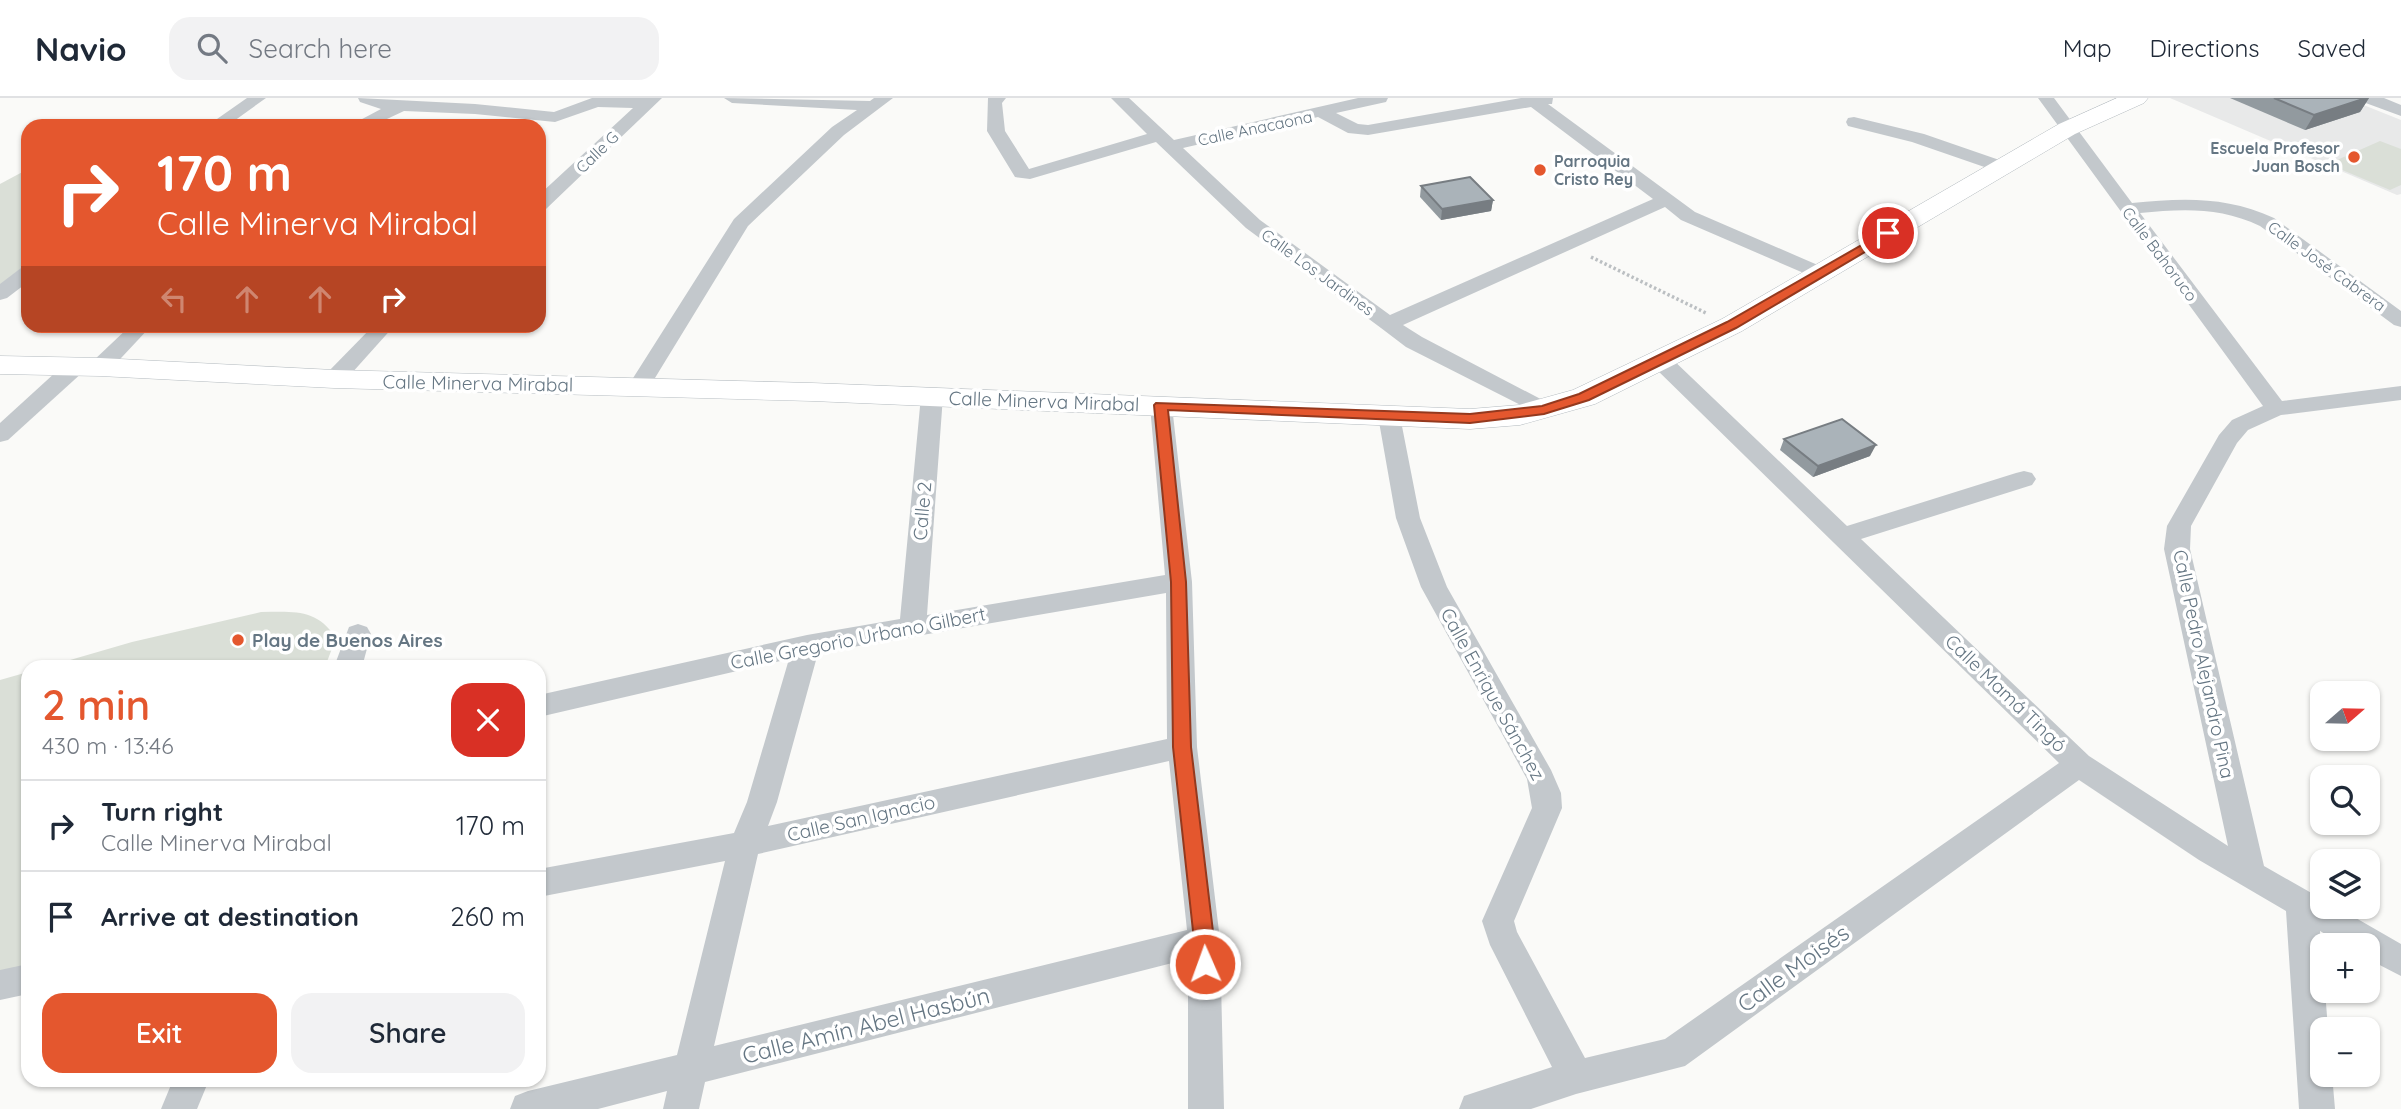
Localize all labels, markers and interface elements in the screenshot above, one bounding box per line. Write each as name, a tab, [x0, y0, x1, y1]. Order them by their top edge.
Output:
search box	[169, 17, 659, 80]
text: Navio	[35, 28, 127, 69]
icon: search	[193, 29, 231, 67]
text: Search here	[249, 32, 392, 65]
text: Map	[2063, 33, 2112, 63]
text: Directions	[2150, 33, 2260, 63]
text: Saved	[2298, 33, 2366, 63]
street label: Calle Anacaona	[1196, 106, 1314, 150]
street label: Calle G	[571, 127, 623, 177]
place label: Escuela Profesor Juan Bosch	[2210, 138, 2340, 176]
text: 170 m	[157, 142, 292, 203]
icon: right	[42, 147, 133, 238]
marker: Escuela Profesor Juan Bosch	[2346, 149, 2362, 165]
place label: Parroquia Cristo Rey	[1554, 151, 1633, 189]
marker: Parroquia Cristo Rey	[1532, 162, 1548, 178]
text: Calle Minerva Mirabal	[157, 203, 478, 243]
pin	[1858, 203, 1918, 263]
street label: Calle Bahoruco	[2118, 203, 2202, 305]
icon: arrive	[1869, 214, 1907, 252]
street label: Calle José Cabrera	[2264, 217, 2390, 315]
street label: Calle Los Jardines	[1258, 224, 1378, 320]
icon: left	[155, 280, 193, 318]
icon: ahead	[228, 280, 266, 318]
icon: ahead	[301, 280, 339, 318]
icon: right	[374, 280, 412, 318]
street label: Calle Minerva Mirabal	[382, 369, 574, 397]
street label: Calle Minerva Mirabal	[948, 386, 1140, 416]
street label: Calle 2	[907, 481, 937, 541]
street label: Calle Pedro Alejandro Pina	[2168, 547, 2240, 781]
street label: Calle Gregorio Urbano Gilbert	[728, 601, 988, 675]
street label: Calle Enrique Sánchez	[1436, 604, 1550, 784]
place label: Play de Buenos Aires	[252, 628, 443, 652]
street label: Calle Mamá Tingó	[1940, 629, 2072, 757]
marker: Play de Buenos Aires	[230, 632, 246, 648]
text: 2 min	[42, 678, 150, 731]
north arrow	[2310, 681, 2380, 751]
map controls	[2310, 681, 2380, 1087]
button: close	[451, 683, 525, 757]
text: 430 m · 13:46	[42, 731, 174, 760]
button: search	[2310, 765, 2380, 835]
street label: Calle San Ignacio	[785, 789, 937, 847]
text: Turn right	[101, 795, 223, 828]
icon: right	[42, 807, 80, 845]
text: 170 m	[456, 809, 525, 842]
text: Calle Minerva Mirabal	[101, 828, 332, 857]
button: layers	[2310, 849, 2380, 919]
icon: arrive	[42, 898, 80, 936]
text: Arrive at destination	[101, 900, 359, 933]
text: 260 m	[450, 900, 525, 933]
street label: Calle Moisés	[1731, 918, 1855, 1018]
position arrow	[1168, 927, 1242, 1001]
button: +	[2310, 933, 2380, 1003]
street label: Calle Amín Abel Hasbún	[739, 980, 993, 1070]
button: Exit	[42, 993, 277, 1073]
button: Share	[291, 993, 525, 1073]
button: −	[2310, 1017, 2380, 1087]

